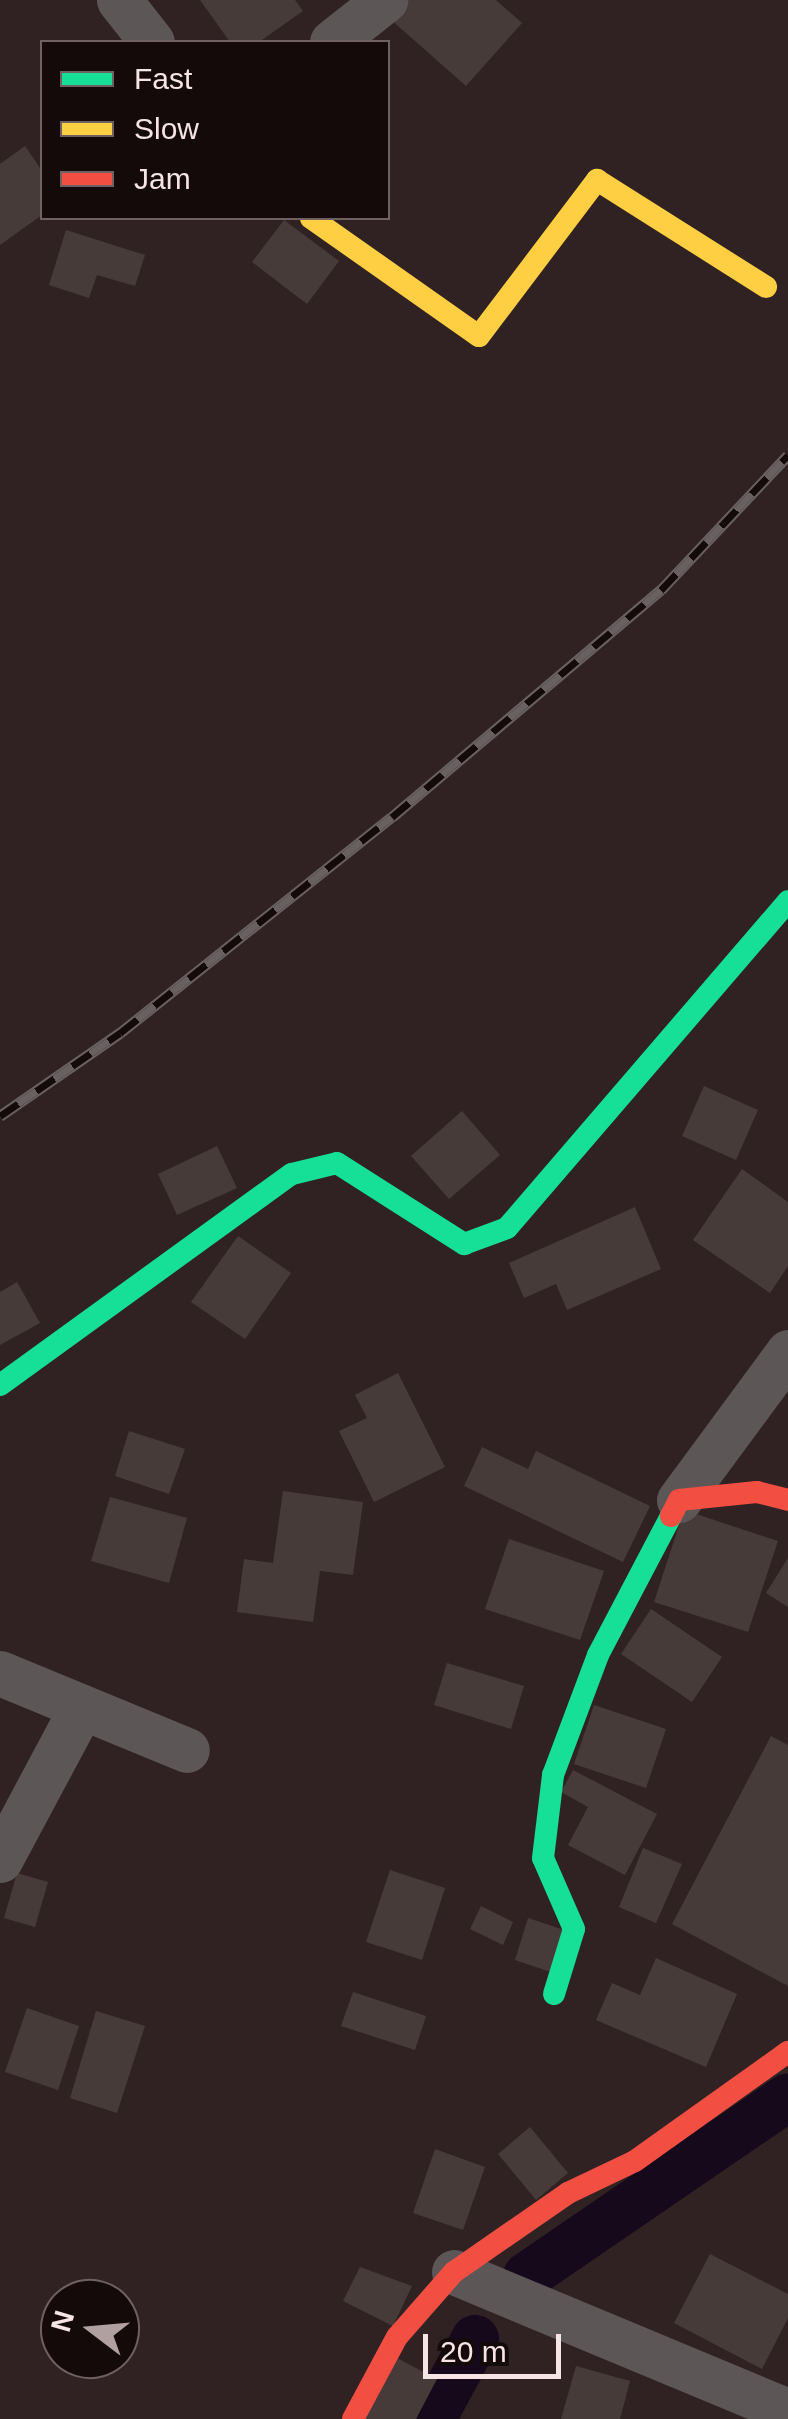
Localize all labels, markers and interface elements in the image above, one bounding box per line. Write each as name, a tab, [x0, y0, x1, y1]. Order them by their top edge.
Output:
legend	[40, 40, 390, 220]
text: Fast	[134, 62, 192, 95]
text: Slow	[134, 112, 199, 145]
text: Jam	[134, 162, 191, 195]
north arrow	[40, 2279, 140, 2379]
text: N	[45, 2307, 80, 2335]
scale bar	[428, 2314, 566, 2376]
text: 20 m	[440, 2335, 507, 2368]

